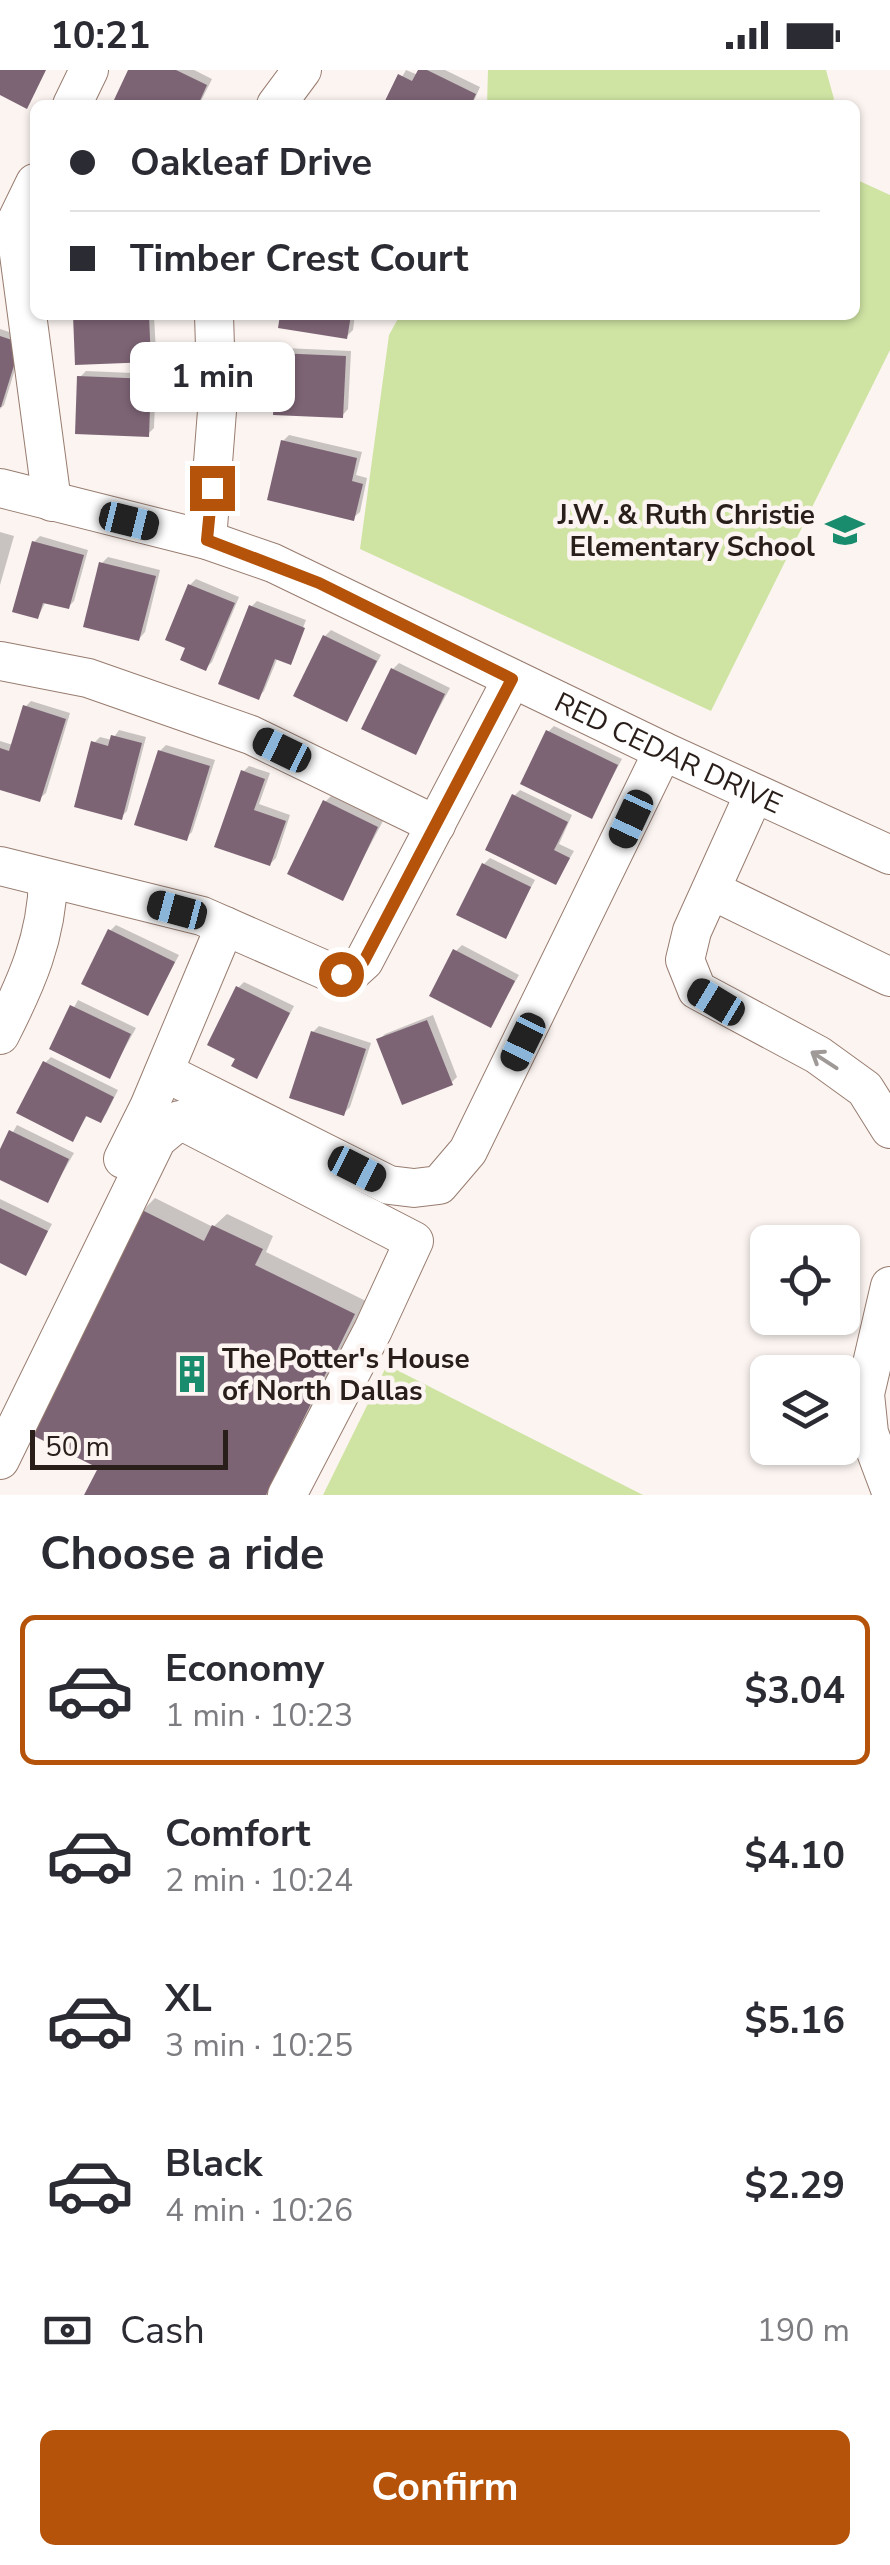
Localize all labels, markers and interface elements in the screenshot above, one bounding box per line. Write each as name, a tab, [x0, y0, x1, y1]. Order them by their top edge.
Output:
text: 10:21	[50, 10, 151, 61]
text: Oakleaf Drive	[130, 137, 372, 188]
text: Timber Crest Court	[130, 233, 468, 284]
callout: 1 min	[130, 343, 294, 413]
text: 1 min	[171, 355, 254, 398]
route end	[190, 466, 235, 511]
place label: J.W. & Ruth Christie Elementary School	[557, 496, 815, 566]
car	[96, 499, 162, 543]
school or university icon: J.W. & Ruth Christie Elementary School	[824, 509, 866, 551]
street label: RED CEDAR DRIVE	[548, 684, 788, 823]
car	[248, 723, 316, 777]
car	[605, 785, 657, 853]
car	[144, 888, 210, 932]
route start	[319, 952, 364, 997]
car	[683, 974, 749, 1030]
car	[496, 1008, 550, 1076]
one-way arrow	[810, 1050, 838, 1071]
car	[323, 1142, 391, 1196]
map controls	[750, 1225, 860, 1465]
button: locate	[750, 1225, 860, 1335]
place label: The Potter's House of North Dallas	[222, 1340, 470, 1410]
building icon: The Potter's House of North Dallas	[171, 1353, 213, 1395]
button: layers	[750, 1355, 860, 1465]
scale bar	[30, 1425, 228, 1470]
text: 50 m	[45, 1428, 110, 1466]
text: Choose a ride	[40, 1524, 325, 1585]
text: Economy	[165, 1643, 324, 1694]
icon: car	[45, 1645, 135, 1735]
text: $3.04	[744, 1665, 845, 1716]
text: 1 min · 10:23	[165, 1694, 353, 1737]
text: Comfort	[165, 1808, 310, 1859]
icon: car	[45, 1810, 135, 1900]
text: $4.10	[744, 1830, 845, 1881]
text: 2 min · 10:24	[165, 1859, 353, 1902]
text: XL	[165, 1973, 212, 2024]
icon: car	[45, 1975, 135, 2065]
text: $5.16	[744, 1995, 845, 2046]
text: 3 min · 10:25	[165, 2024, 353, 2067]
text: Black	[165, 2138, 262, 2189]
icon: car	[45, 2140, 135, 2230]
text: $2.29	[744, 2160, 845, 2211]
text: 4 min · 10:26	[165, 2189, 353, 2232]
icon: cash	[40, 2303, 95, 2358]
text: Cash	[120, 2305, 205, 2356]
text: 190 m	[757, 2309, 850, 2352]
button: Confirm	[40, 2430, 850, 2545]

